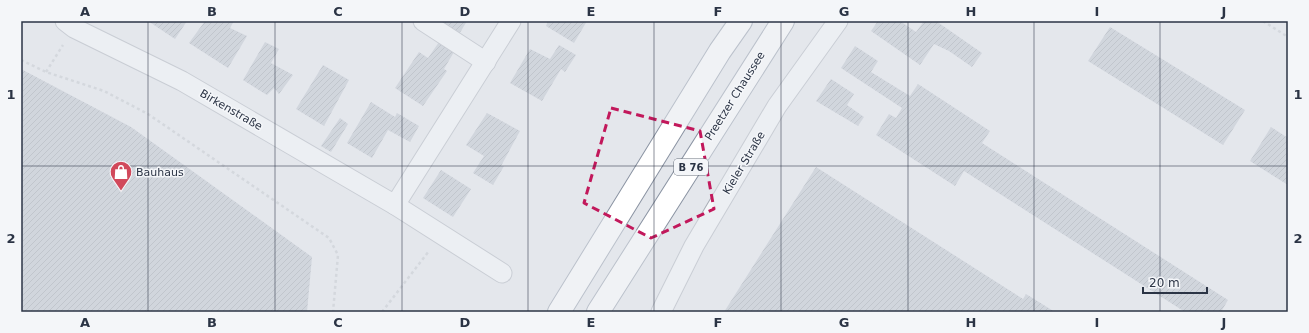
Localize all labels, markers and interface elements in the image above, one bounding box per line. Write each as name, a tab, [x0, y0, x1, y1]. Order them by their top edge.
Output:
text: A	[80, 4, 90, 19]
text: B	[207, 4, 217, 19]
text: C	[333, 4, 343, 19]
text: D	[460, 4, 471, 19]
text: E	[587, 4, 595, 19]
text: F	[714, 4, 722, 19]
text: G	[839, 4, 849, 19]
text: H	[966, 4, 976, 19]
text: I	[1095, 4, 1099, 19]
text: J	[1221, 4, 1226, 19]
street label: Preetzer Chaussee	[702, 49, 768, 143]
text: 1	[6, 87, 16, 102]
street label: Birkenstraße	[198, 87, 265, 133]
text: 1	[1293, 87, 1303, 102]
street label: Kieler Straße	[720, 129, 768, 197]
shop icon: Bauhaus	[108, 159, 134, 192]
road number: B 76	[674, 159, 708, 175]
place label: Bauhaus	[136, 166, 184, 179]
text: 2	[6, 231, 16, 246]
text: 2	[1293, 231, 1303, 246]
scale bar	[1143, 269, 1207, 295]
text: 20 m	[1149, 276, 1180, 290]
text: A	[80, 315, 90, 330]
text: B	[207, 315, 217, 330]
text: C	[333, 315, 343, 330]
text: D	[460, 315, 471, 330]
text: E	[587, 315, 595, 330]
text: F	[714, 315, 722, 330]
text: G	[839, 315, 849, 330]
text: H	[966, 315, 976, 330]
text: I	[1095, 315, 1099, 330]
text: J	[1221, 315, 1226, 330]

